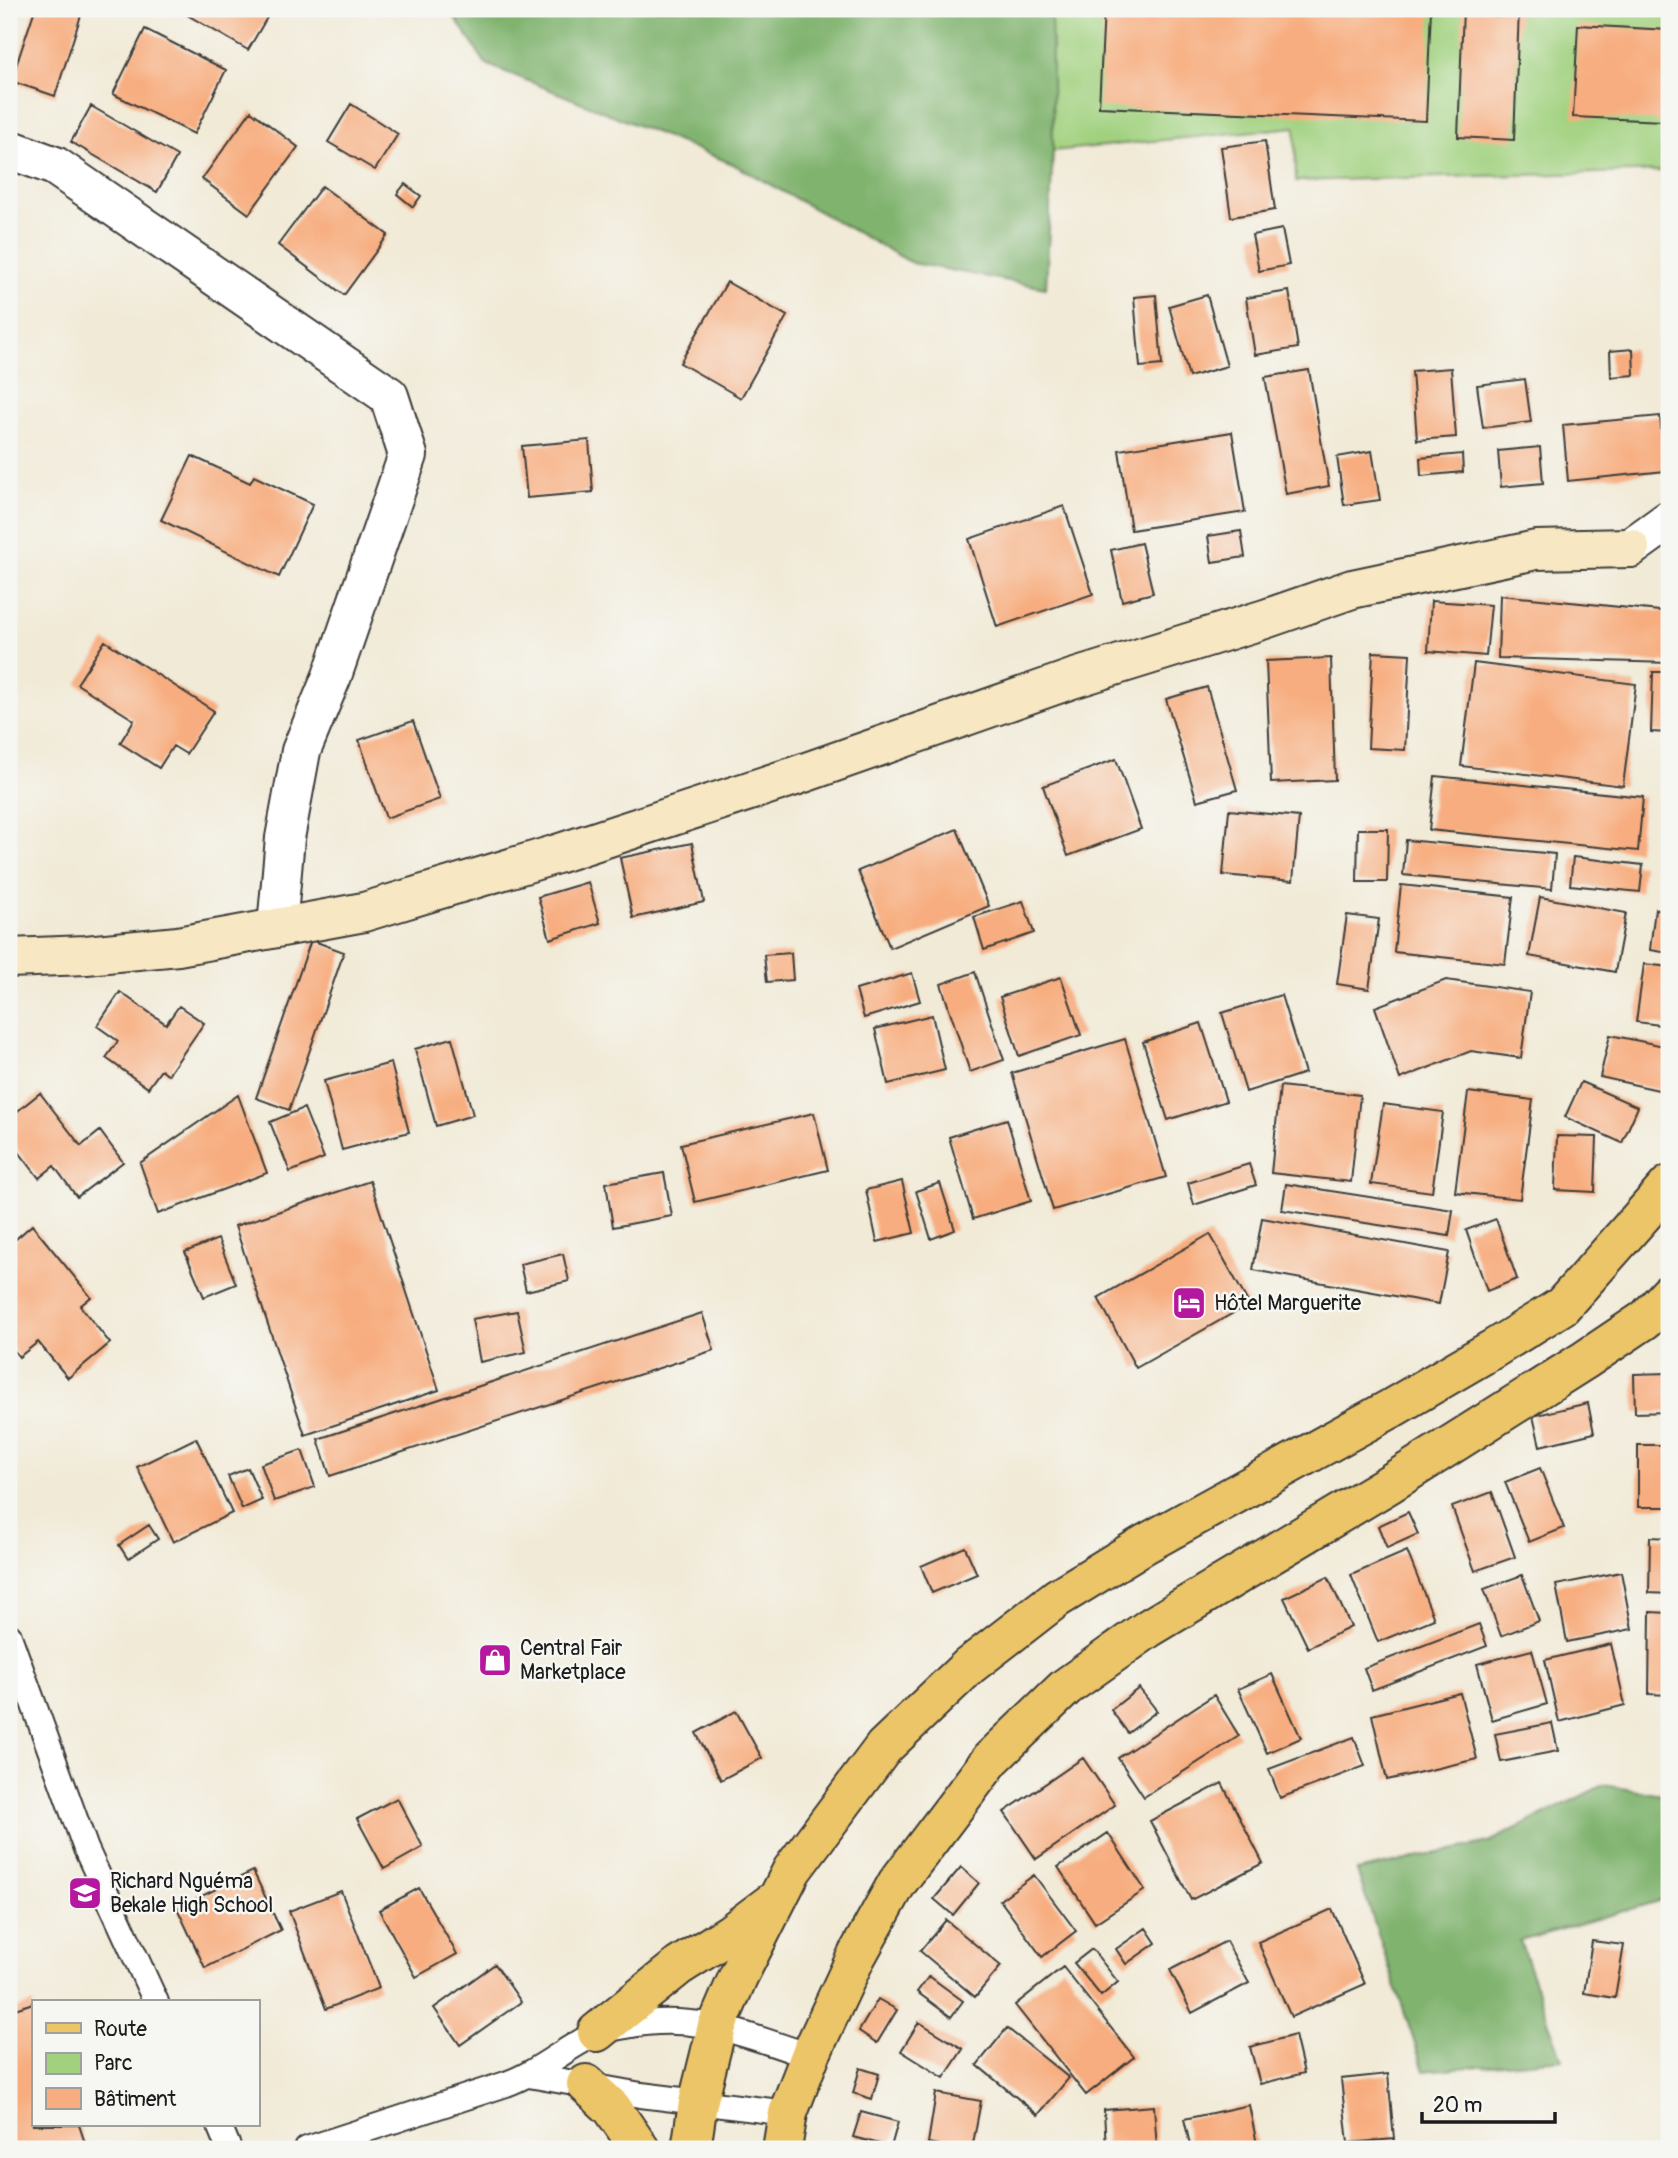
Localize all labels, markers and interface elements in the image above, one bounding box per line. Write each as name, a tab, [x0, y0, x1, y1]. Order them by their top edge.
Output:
hotel icon: Hôtel Marguerite	[1170, 1284, 1208, 1322]
place label: Hôtel Marguerite	[1214, 1290, 1362, 1317]
place label: Central Fair Marketplace	[520, 1635, 626, 1686]
shop icon: Central Fair Marketplace	[476, 1641, 514, 1679]
place label: Richard Nguéma Bekale High School	[110, 1868, 273, 1919]
school or university icon: Richard Nguéma Bekale High School	[66, 1874, 104, 1912]
legend	[32, 2000, 259, 2126]
text: Route	[94, 2016, 147, 2043]
text: Parc	[94, 2050, 133, 2077]
scale bar	[1422, 2081, 1556, 2125]
text: Bâtiment	[94, 2086, 177, 2113]
text: 20 m	[1433, 2092, 1482, 2119]

